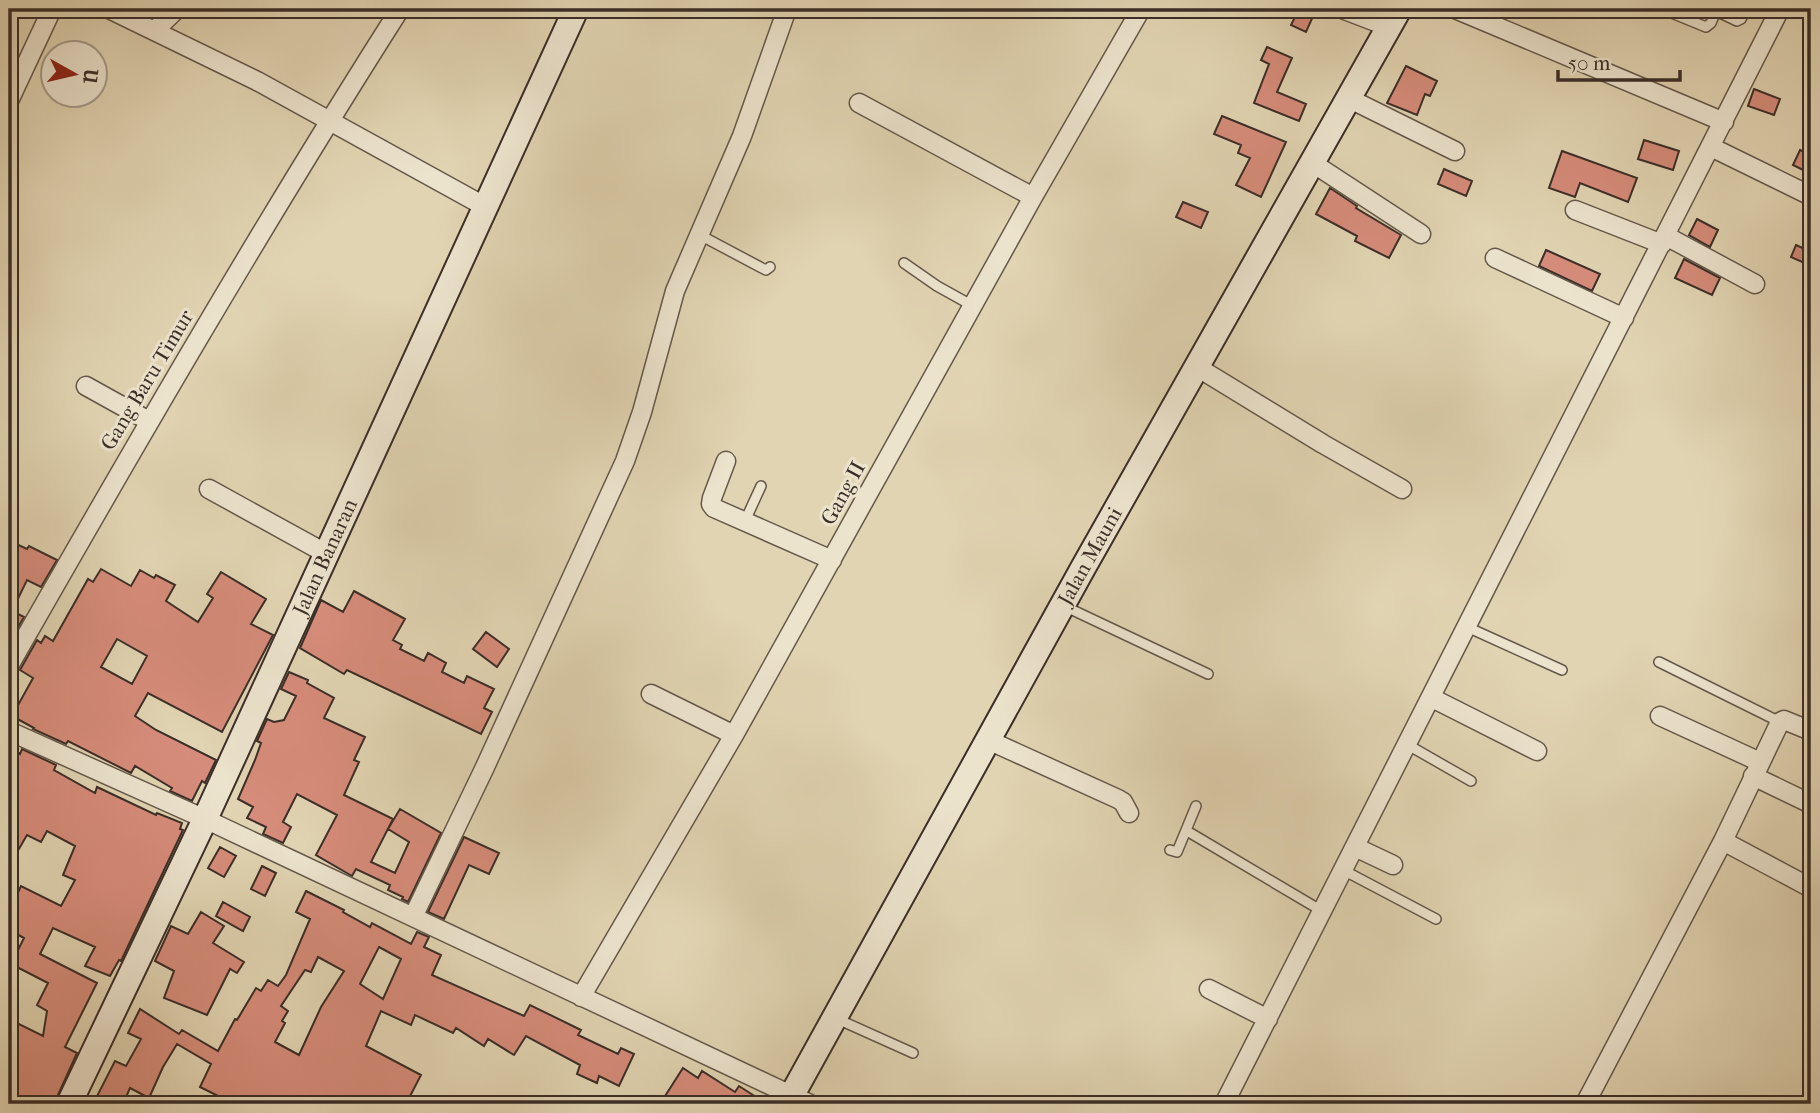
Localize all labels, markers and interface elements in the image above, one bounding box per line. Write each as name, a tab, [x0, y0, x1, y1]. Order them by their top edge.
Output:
north arrow	[38, 38, 108, 108]
scale bar	[1558, 38, 1680, 82]
text: 50 m	[1568, 51, 1611, 75]
text: U	[78, 66, 102, 85]
street label: Gang Baru Timur	[96, 305, 198, 454]
street label: Gang II	[816, 457, 870, 529]
street label: Jalan Banaran	[287, 495, 362, 621]
street label: Jalan Mauni	[1052, 503, 1127, 611]

